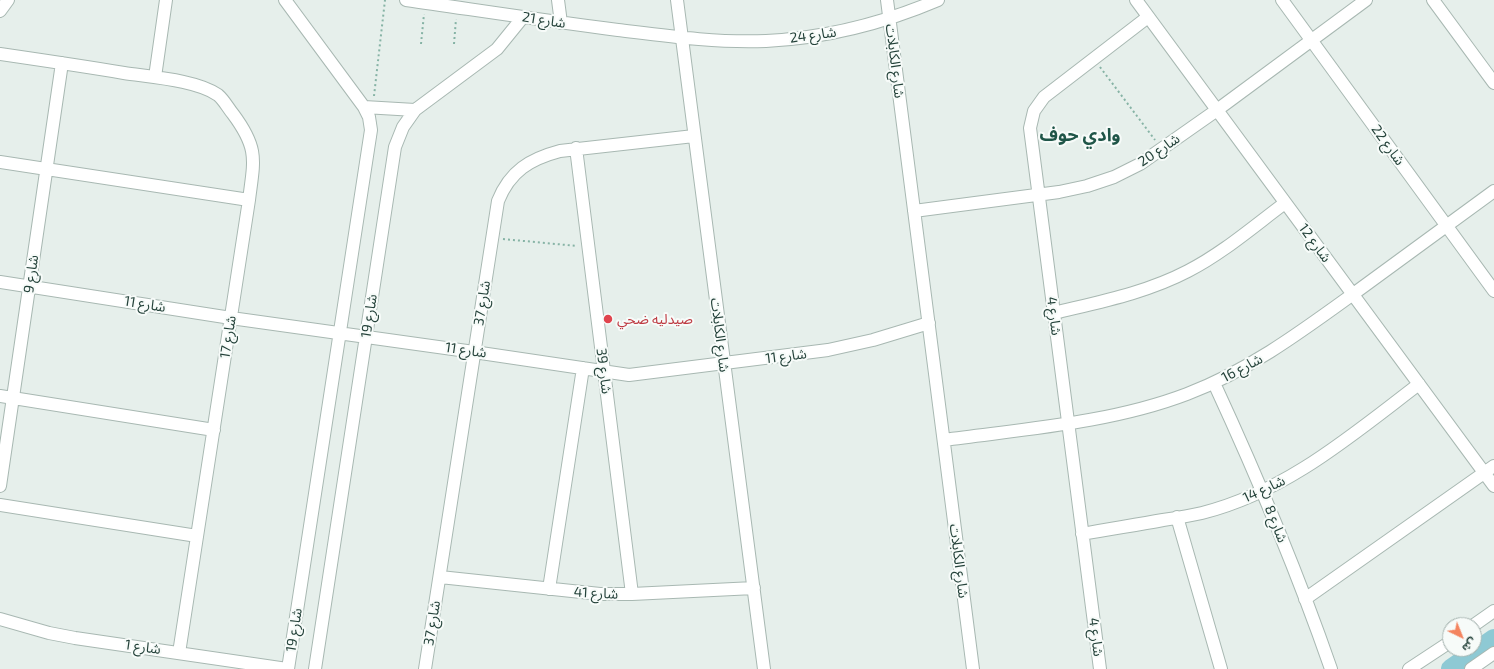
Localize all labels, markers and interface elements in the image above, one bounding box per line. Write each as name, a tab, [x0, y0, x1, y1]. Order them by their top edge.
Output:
street label: شارع 21	[521, 8, 567, 32]
street label: شارع 24	[789, 23, 837, 47]
street label: شارع الكابلات	[882, 23, 908, 99]
street label: شارع 22	[1368, 121, 1408, 169]
district label: وادي حوف	[1039, 124, 1121, 146]
street label: شارع 20	[1135, 130, 1183, 170]
street label: شارع 12	[1295, 220, 1335, 266]
street label: شارع 9	[20, 254, 42, 294]
street label: شارع 37	[470, 279, 494, 327]
street label: شارع 11	[123, 292, 167, 316]
street label: شارع 19	[357, 293, 381, 339]
street label: شارع 4	[1043, 296, 1065, 336]
street label: شارع الكابلات	[707, 297, 733, 373]
place label: صيدليه ضحي	[617, 311, 693, 327]
marker: صيدليه ضحي	[602, 313, 614, 325]
street label: شارع 17	[216, 314, 240, 360]
street label: شارع 11	[444, 339, 488, 361]
street label: شارع 11	[764, 345, 808, 367]
street label: شارع 39	[593, 347, 615, 395]
street label: شارع 16	[1219, 350, 1265, 386]
street label: شارع 14	[1240, 472, 1288, 506]
street label: شارع 8	[1261, 503, 1291, 545]
street label: شارع الكابلات	[946, 523, 972, 599]
street label: شارع 41	[573, 583, 619, 603]
street label: شارع 37	[420, 599, 444, 647]
street label: شارع 19	[282, 607, 306, 653]
street label: شارع 4	[1085, 617, 1107, 657]
north arrow	[1442, 617, 1482, 657]
street label: شارع 1	[124, 636, 162, 658]
text: ش	[1460, 636, 1480, 655]

